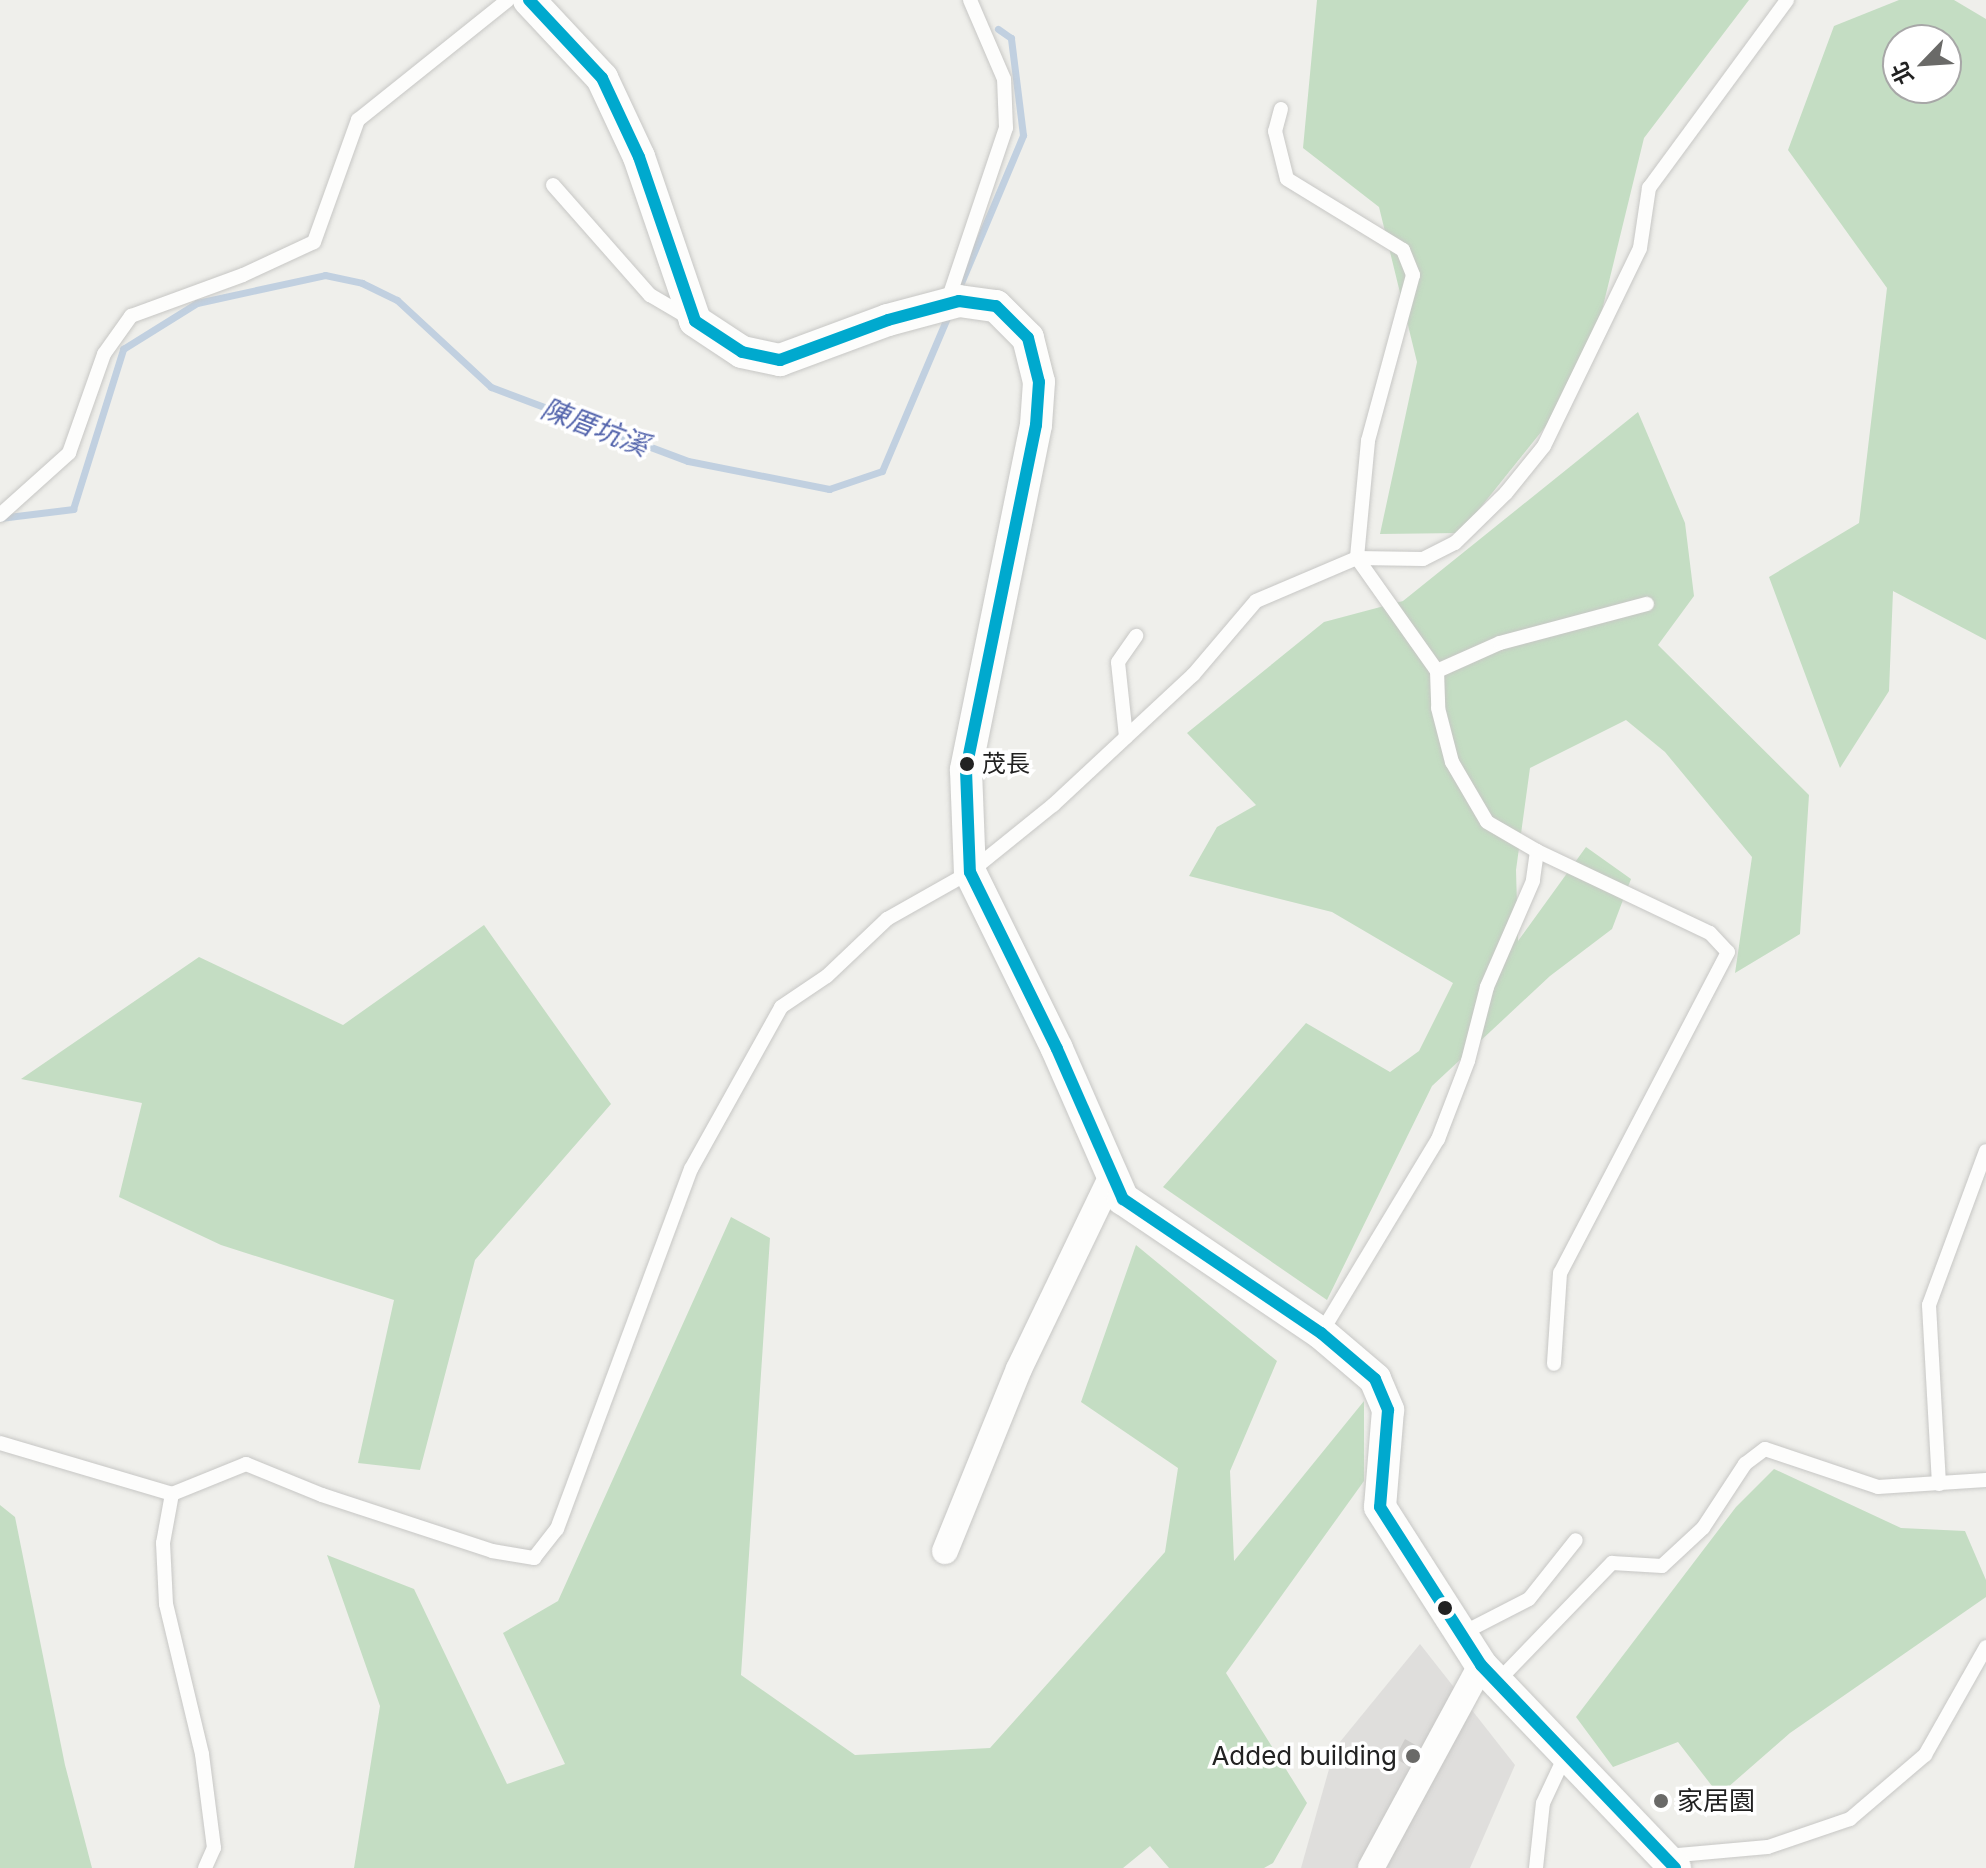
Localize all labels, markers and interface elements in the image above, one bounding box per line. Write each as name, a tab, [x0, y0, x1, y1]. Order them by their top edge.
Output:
north arrow	[1882, 24, 1962, 104]
text: 北	[1886, 58, 1918, 89]
water label: 陳厝坑溪	[537, 391, 653, 463]
place label: 茂長	[982, 750, 1030, 778]
marker: 茂長	[959, 756, 975, 772]
unlabelled marker	[1437, 1600, 1453, 1616]
place label: Added building	[1211, 1740, 1397, 1772]
marker: Added building	[1404, 1747, 1422, 1765]
place label: 家居園	[1677, 1785, 1755, 1817]
marker: 家居園	[1652, 1792, 1670, 1810]

